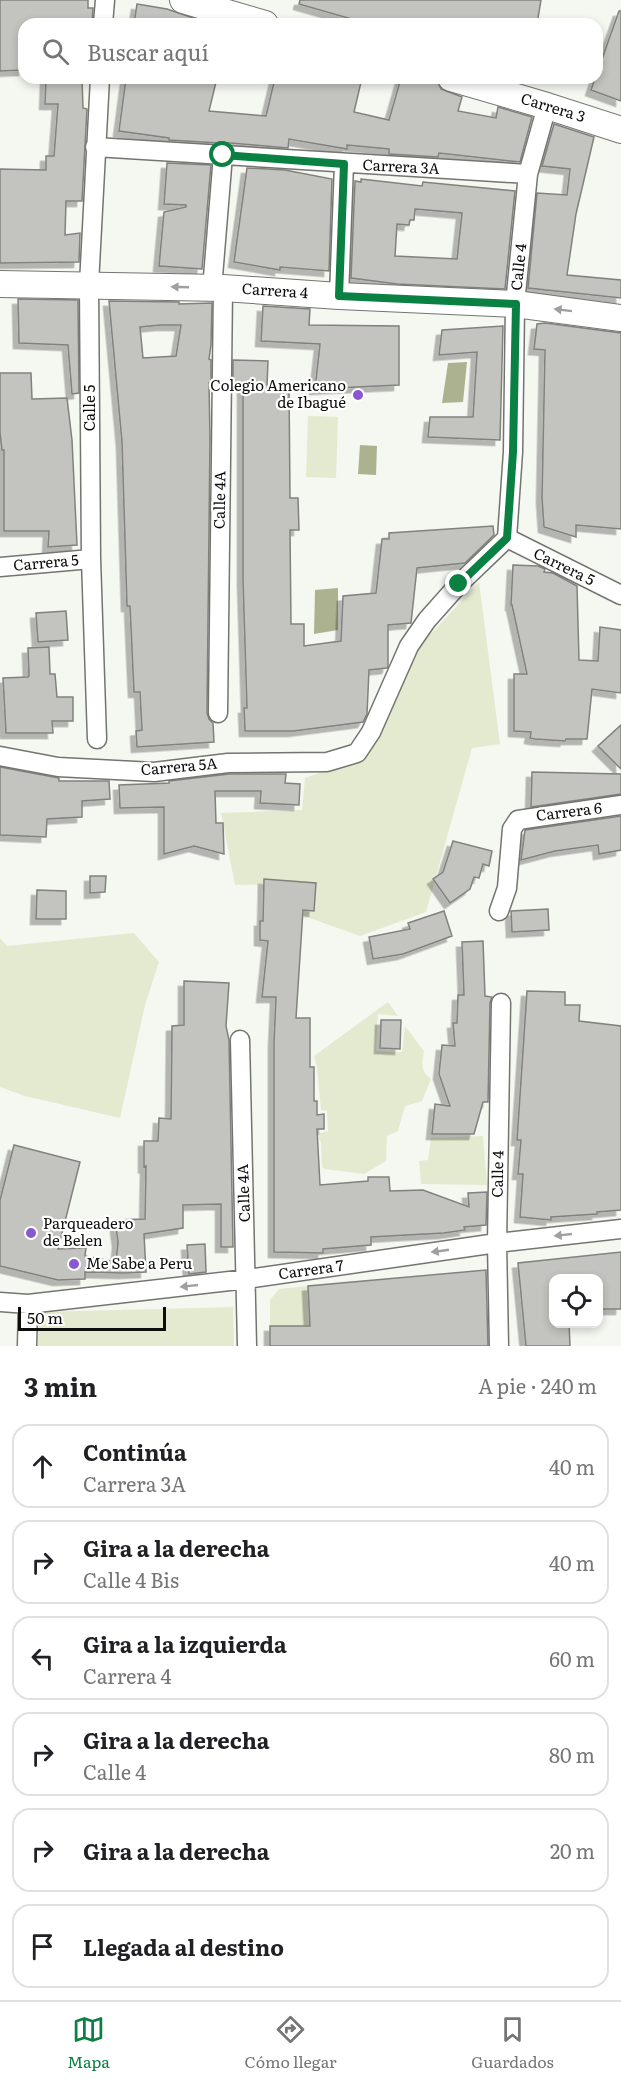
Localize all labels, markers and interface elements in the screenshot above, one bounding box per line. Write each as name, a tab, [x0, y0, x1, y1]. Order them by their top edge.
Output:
search box	[18, 18, 603, 84]
icon: search	[39, 35, 72, 68]
text: Buscar aquí	[87, 35, 209, 68]
street label: Carrera 3	[518, 86, 588, 127]
route start	[209, 141, 235, 167]
street label: Carrera 3A	[362, 152, 440, 179]
street label: Calle 4	[504, 242, 531, 292]
street label: Carrera 4	[241, 276, 309, 303]
one-way arrow	[170, 283, 189, 292]
one-way arrow	[553, 306, 572, 315]
place label: Colegio Americano de Ibagué	[210, 373, 346, 413]
street label: Calle 5	[77, 384, 100, 431]
marker: Colegio Americano de Ibagué	[351, 388, 365, 402]
street label: Calle 4A	[206, 471, 231, 529]
street label: Carrera 5	[530, 541, 600, 591]
street label: Carrera 5	[12, 547, 80, 576]
route end	[445, 570, 471, 596]
street label: Carrera 5A	[140, 751, 218, 780]
street label: Carrera 6	[535, 795, 603, 826]
street label: Calle 4	[485, 1150, 508, 1198]
street label: Calle 4A	[230, 1163, 255, 1223]
place label: Parqueadero de Belen	[43, 1211, 134, 1251]
marker: Parqueadero de Belen	[24, 1226, 38, 1240]
one-way arrow	[553, 1231, 572, 1240]
one-way arrow	[430, 1247, 449, 1256]
place label: Me Sabe a Peru	[86, 1251, 193, 1274]
street label: Carrera 7	[277, 1252, 345, 1284]
marker: Me Sabe a Peru	[67, 1257, 81, 1271]
map controls	[549, 1274, 603, 1328]
button: locate	[549, 1274, 603, 1328]
one-way arrow	[179, 1281, 198, 1291]
scale bar	[18, 1304, 166, 1332]
text: 50 m	[27, 1305, 63, 1329]
text: 3 min	[24, 1366, 97, 1405]
text: A pie · 240 m	[478, 1370, 597, 1400]
text: Continúa	[83, 1435, 187, 1468]
icon: ahead	[26, 1450, 59, 1483]
text: 40 m	[549, 1451, 595, 1481]
text: Carrera 3A	[83, 1468, 186, 1498]
text: Gira a la derecha	[83, 1531, 270, 1564]
icon: right	[26, 1546, 59, 1579]
text: 40 m	[549, 1547, 595, 1577]
text: Calle 4 Bis	[83, 1564, 179, 1594]
text: Gira a la izquierda	[83, 1627, 287, 1660]
icon: left	[26, 1642, 59, 1675]
text: 60 m	[549, 1643, 595, 1673]
text: Carrera 4	[83, 1660, 172, 1690]
text: Gira a la derecha	[83, 1723, 270, 1756]
icon: right	[26, 1738, 59, 1771]
text: 80 m	[549, 1739, 595, 1769]
text: Calle 4	[83, 1756, 146, 1786]
icon: right	[26, 1834, 59, 1867]
text: Gira a la derecha	[83, 1834, 270, 1867]
text: 20 m	[550, 1835, 595, 1865]
icon: arrive	[26, 1930, 59, 1963]
text: Llegada al destino	[83, 1930, 284, 1963]
tab: Mapa	[67, 2013, 110, 2073]
tab: Cómo llegar	[245, 2013, 337, 2073]
tab: Guardados	[471, 2013, 554, 2073]

